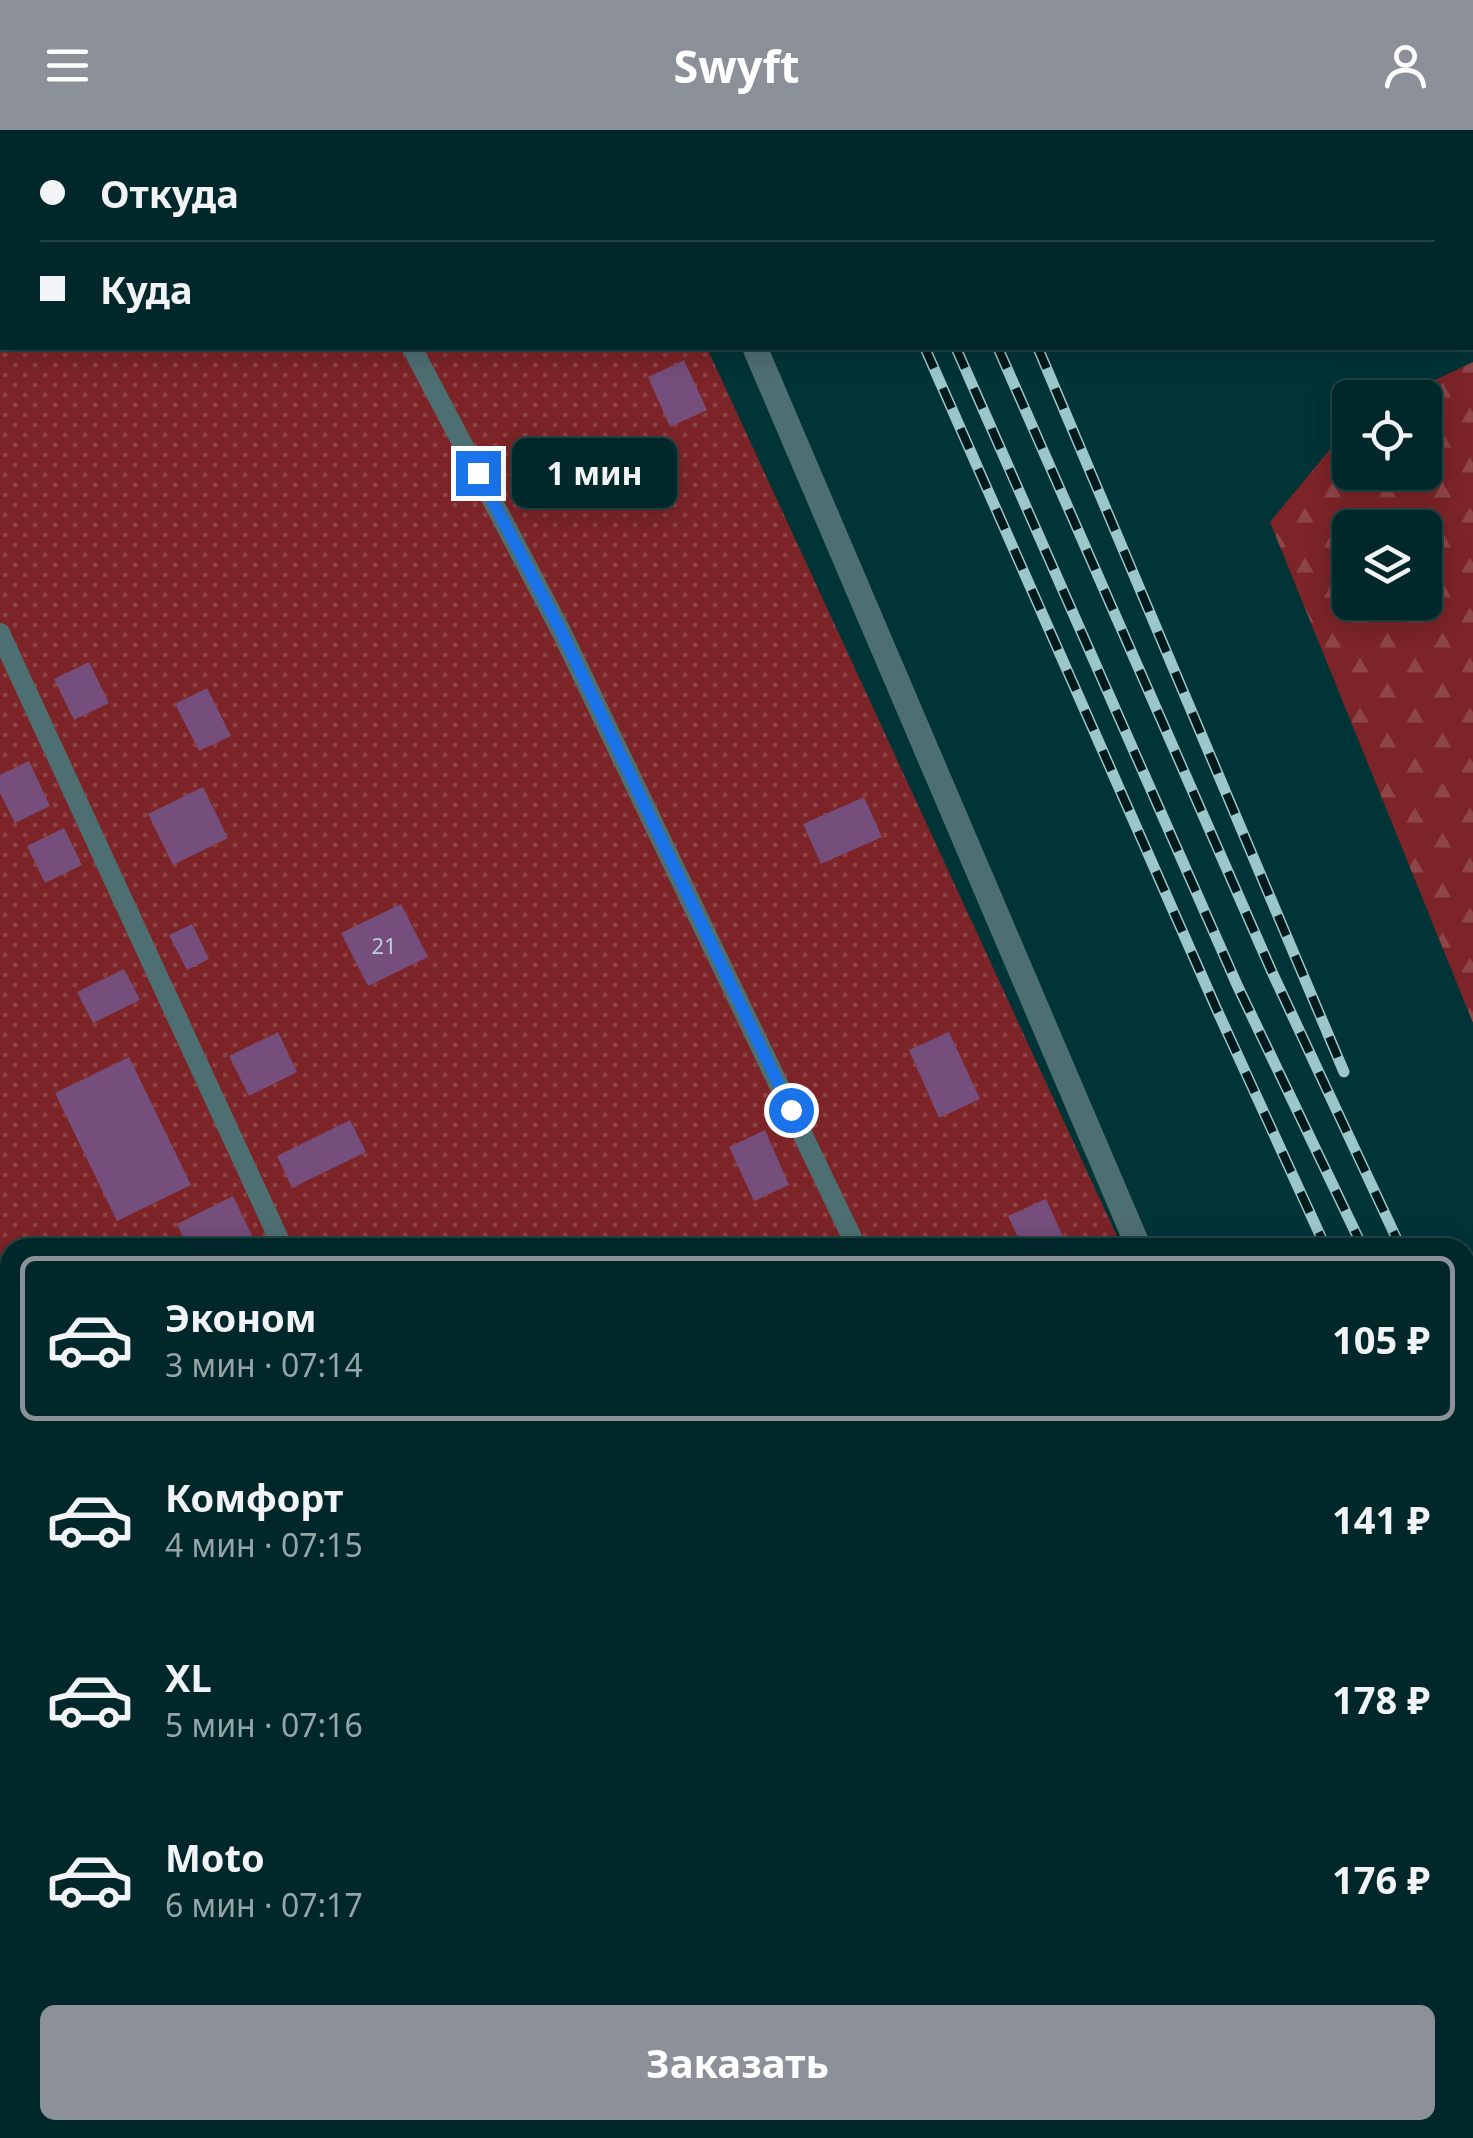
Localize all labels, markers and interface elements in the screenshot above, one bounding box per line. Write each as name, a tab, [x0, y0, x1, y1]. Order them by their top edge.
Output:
text: Swyft	[674, 35, 799, 96]
icon: menu	[40, 38, 95, 93]
icon: person	[1378, 38, 1433, 93]
text: Откуда	[100, 167, 239, 219]
text: Куда	[100, 263, 193, 315]
map controls	[1332, 380, 1442, 620]
button: locate	[1332, 380, 1442, 490]
callout: 1 мин	[513, 438, 678, 508]
route end	[456, 451, 501, 496]
text: 1 мин	[547, 451, 642, 494]
button: layers	[1332, 510, 1442, 620]
house number: 21	[371, 930, 397, 960]
route start	[769, 1088, 814, 1133]
text: Эконом	[165, 1291, 317, 1343]
icon: car	[45, 1294, 135, 1384]
text: 105 ₽	[1332, 1313, 1430, 1365]
text: 3 мин · 07:14	[165, 1343, 363, 1386]
text: Комфорт	[165, 1471, 343, 1523]
icon: car	[45, 1474, 135, 1564]
text: 141 ₽	[1332, 1493, 1430, 1545]
text: 4 мин · 07:15	[165, 1523, 363, 1566]
text: XL	[165, 1651, 212, 1703]
icon: car	[45, 1654, 135, 1744]
text: 178 ₽	[1332, 1673, 1430, 1725]
text: 5 мин · 07:16	[165, 1703, 363, 1746]
text: Moto	[165, 1831, 265, 1883]
icon: car	[45, 1834, 135, 1924]
text: 176 ₽	[1332, 1853, 1430, 1905]
text: 6 мин · 07:17	[165, 1883, 363, 1926]
button: Заказать	[40, 2005, 1435, 2120]

